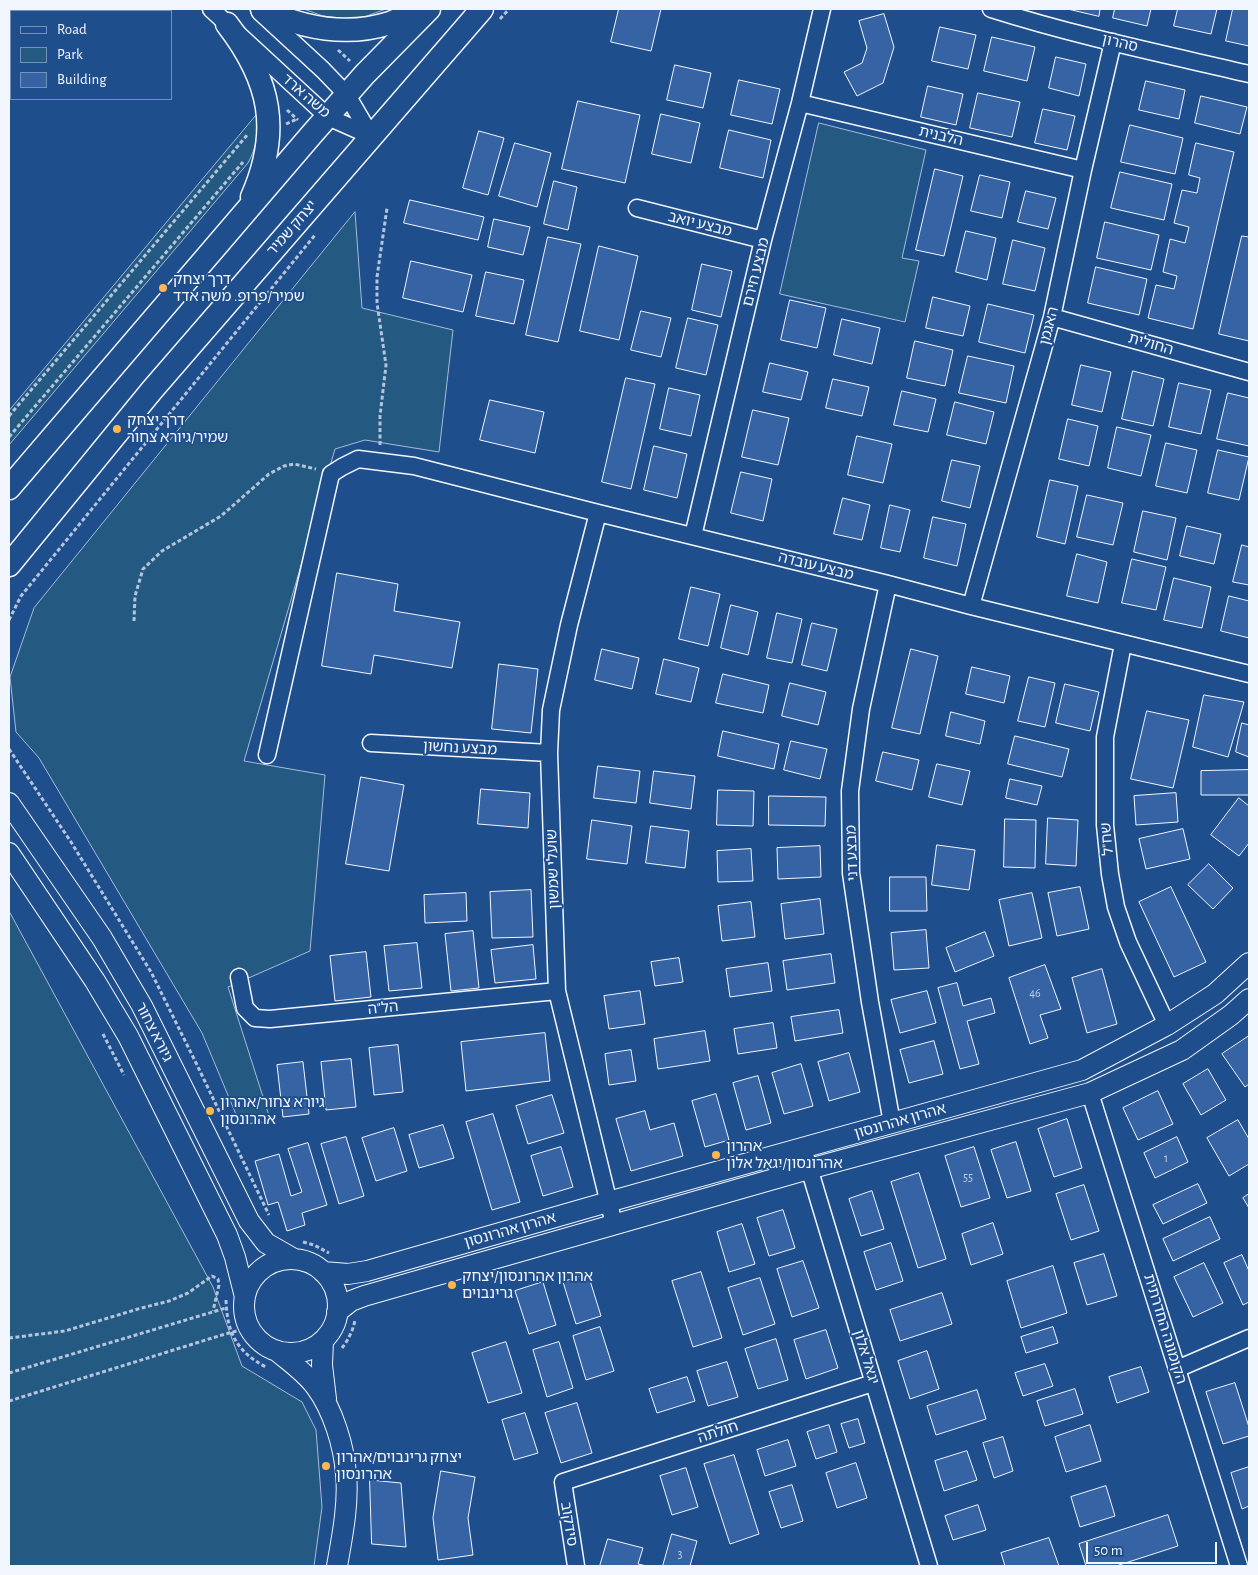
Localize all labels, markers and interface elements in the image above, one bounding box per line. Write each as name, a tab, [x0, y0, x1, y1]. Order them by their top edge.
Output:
legend	[10, 10, 172, 100]
text: Road	[57, 22, 87, 37]
street label: סהרון	[1100, 30, 1140, 56]
text: Park	[57, 47, 83, 62]
street label: משה ארד	[278, 70, 334, 122]
text: Building	[57, 72, 107, 87]
street label: הלבנית	[917, 122, 965, 150]
street label: יצחק שמיר	[263, 197, 321, 259]
street label: מבצע יואב	[666, 207, 734, 241]
street label: מבצע חירם	[739, 236, 773, 308]
place label: דרך יצחק שמיר/פרופ. משה אדד	[173, 270, 305, 305]
marker: דרך יצחק שמיר/פרופ. משה אדד	[157, 282, 169, 294]
street label: האגמן	[1036, 305, 1062, 347]
street label: החולית	[1126, 329, 1176, 359]
place label: דרך יצחק שמיר/גיורא צחור	[127, 411, 228, 446]
marker: דרך יצחק שמיר/גיורא צחור	[111, 423, 123, 435]
street label: מבצע עובדה	[776, 548, 856, 584]
street label: מבצע נחשון	[422, 737, 498, 759]
street label: שח"ל	[1097, 822, 1117, 856]
street label: מבצע דני	[842, 825, 862, 881]
street label: שועלי שמשון	[543, 829, 563, 909]
house number: 46	[1029, 986, 1041, 1000]
street label: הל"ה	[367, 997, 399, 1019]
street label: גיורא צחור	[131, 999, 177, 1065]
place label: גיורא צחור/אהרון אהרונסון	[220, 1093, 325, 1128]
street label: אהרון אהרונסון	[852, 1099, 948, 1143]
marker: גיורא צחור/אהרון אהרונסון	[204, 1105, 216, 1117]
place label: אהרון אהרונסון/יגאל אלון	[726, 1137, 843, 1172]
marker: אהרון אהרונסון/יגאל אלון	[710, 1149, 722, 1161]
house number: 1	[1164, 1151, 1168, 1165]
house number: 55	[963, 1170, 973, 1184]
street label: אהרון אהרונסון	[462, 1208, 558, 1252]
place label: אהרון אהרונסון/יצחק גרינבוים	[462, 1267, 593, 1302]
street label: הקומונה החדרתית	[1140, 1272, 1190, 1386]
marker: אהרון אהרונסון/יצחק גרינבוים	[446, 1279, 458, 1291]
street label: יגאל אלון	[849, 1327, 883, 1387]
street label: חולתה	[695, 1417, 741, 1447]
place label: יצחק גרינבוים/אהרון אהרונסון	[336, 1448, 462, 1483]
marker: יצחק גרינבוים/אהרון אהרונסון	[320, 1460, 332, 1472]
street label: סידקוב	[557, 1501, 581, 1547]
scale bar	[1088, 1532, 1219, 1564]
text: 50 m	[1094, 1543, 1123, 1558]
house number: 3	[678, 1547, 682, 1561]

